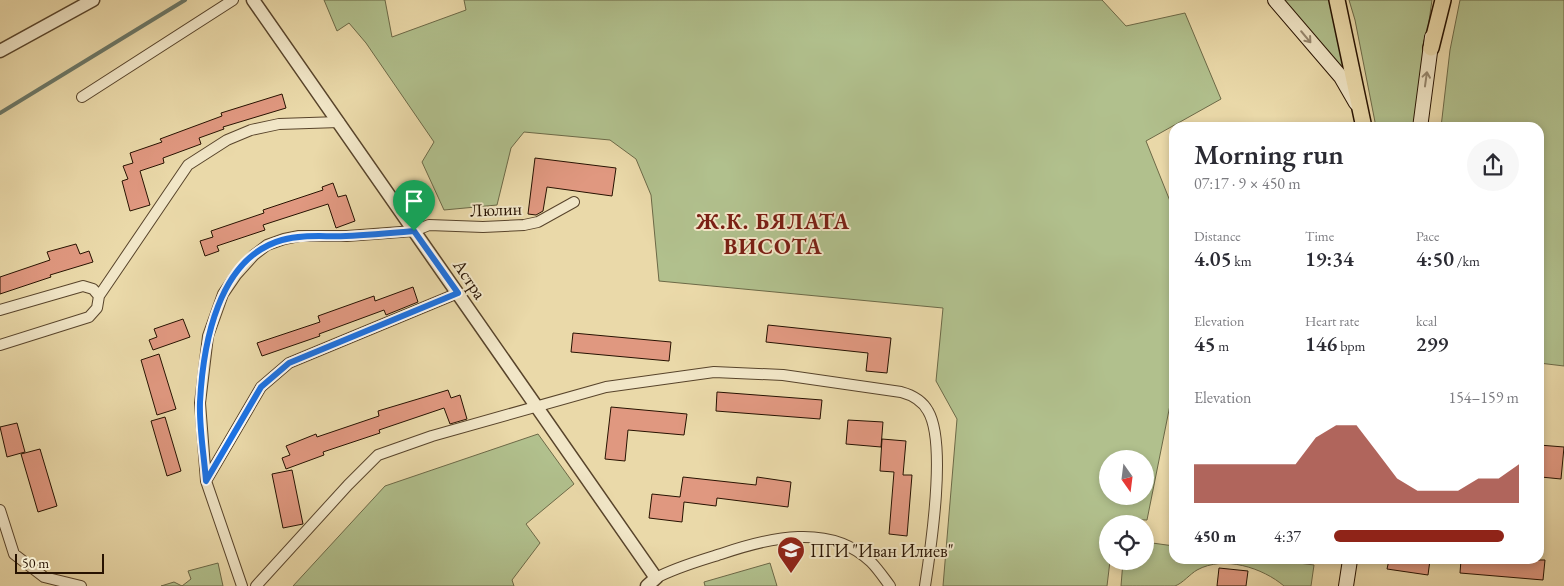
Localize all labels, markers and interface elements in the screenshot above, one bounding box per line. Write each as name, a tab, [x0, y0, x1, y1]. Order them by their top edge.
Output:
one-way arrow	[1301, 31, 1312, 44]
one-way arrow	[1422, 72, 1432, 88]
text: Morning run	[1194, 136, 1344, 172]
button: share	[1467, 139, 1519, 191]
text: 07:17 · 9 × 450 m	[1194, 173, 1301, 194]
pin	[393, 180, 435, 231]
icon: arrive	[400, 187, 428, 215]
street label: Люлин	[470, 197, 522, 221]
district label: Ж.К. БЯЛАТА ВИСОТА	[695, 207, 850, 261]
text: Distance	[1194, 227, 1241, 245]
text: Time	[1305, 227, 1334, 245]
text: Pace	[1416, 227, 1440, 245]
text: 4.05	[1194, 245, 1231, 272]
text: 19:34	[1305, 245, 1354, 272]
text: 4:50	[1416, 245, 1454, 272]
text: km	[1231, 252, 1252, 270]
text: /km	[1454, 252, 1480, 270]
street label: Астра	[448, 254, 492, 304]
text: Elevation	[1194, 312, 1244, 330]
text: Heart rate	[1305, 312, 1359, 330]
text: kcal	[1416, 312, 1437, 330]
text: 45	[1194, 330, 1216, 357]
text: 146	[1305, 330, 1337, 357]
text: 299	[1416, 330, 1448, 357]
text: m	[1216, 337, 1229, 355]
text: bpm	[1337, 337, 1366, 355]
text: Elevation	[1194, 387, 1252, 408]
text: 154–159 m	[1448, 387, 1519, 408]
north arrow	[1099, 450, 1154, 505]
map controls	[1099, 450, 1154, 570]
button: locate	[1099, 515, 1154, 570]
text: 450 m	[1194, 526, 1236, 547]
text: 4:37	[1274, 526, 1301, 547]
school or university icon: ПГИ "Иван Илиев"	[776, 535, 806, 574]
place label: ПГИ "Иван Илиев"	[810, 539, 954, 562]
scale bar	[15, 551, 104, 574]
text: 50 m	[22, 554, 49, 572]

